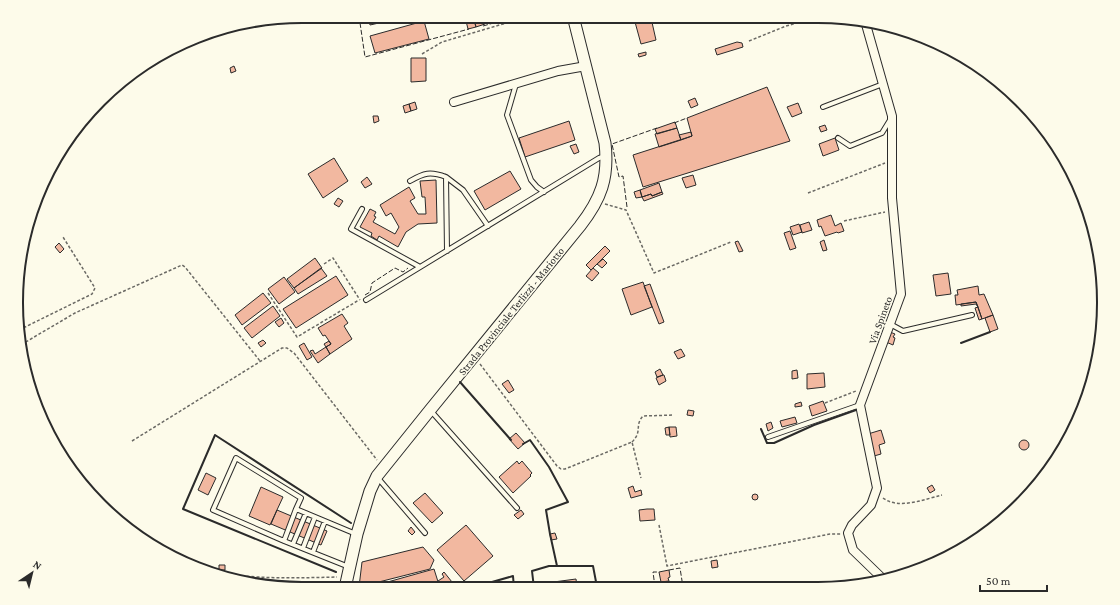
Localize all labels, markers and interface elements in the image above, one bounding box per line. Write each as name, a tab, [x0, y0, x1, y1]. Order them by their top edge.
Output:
street label: Strada Provinciale Terlizzi - Mariotto	[456, 244, 567, 377]
street label: Via Spineto	[866, 294, 895, 346]
north arrow	[12, 553, 52, 593]
text: N	[31, 558, 45, 572]
scale bar	[980, 567, 1047, 593]
text: 50 m	[986, 574, 1011, 588]

